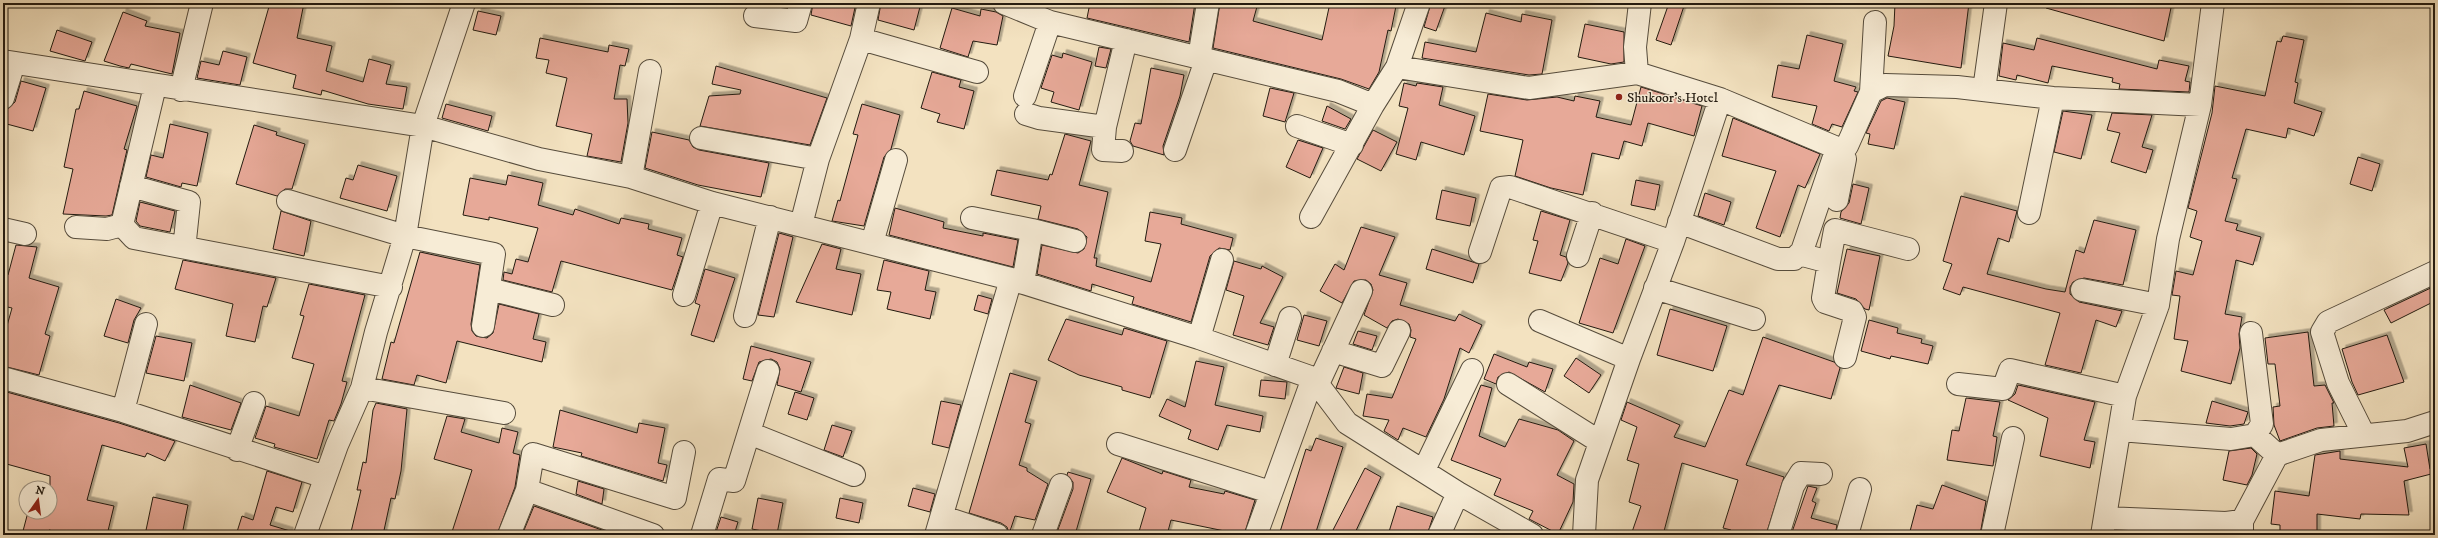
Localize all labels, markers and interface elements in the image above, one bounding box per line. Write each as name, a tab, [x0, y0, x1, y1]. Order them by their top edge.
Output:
place label: Shukoor's Hotel	[1627, 89, 1719, 107]
marker: Shukoor's Hotel	[1614, 92, 1624, 102]
north arrow	[18, 480, 58, 520]
text: N	[34, 483, 46, 499]

